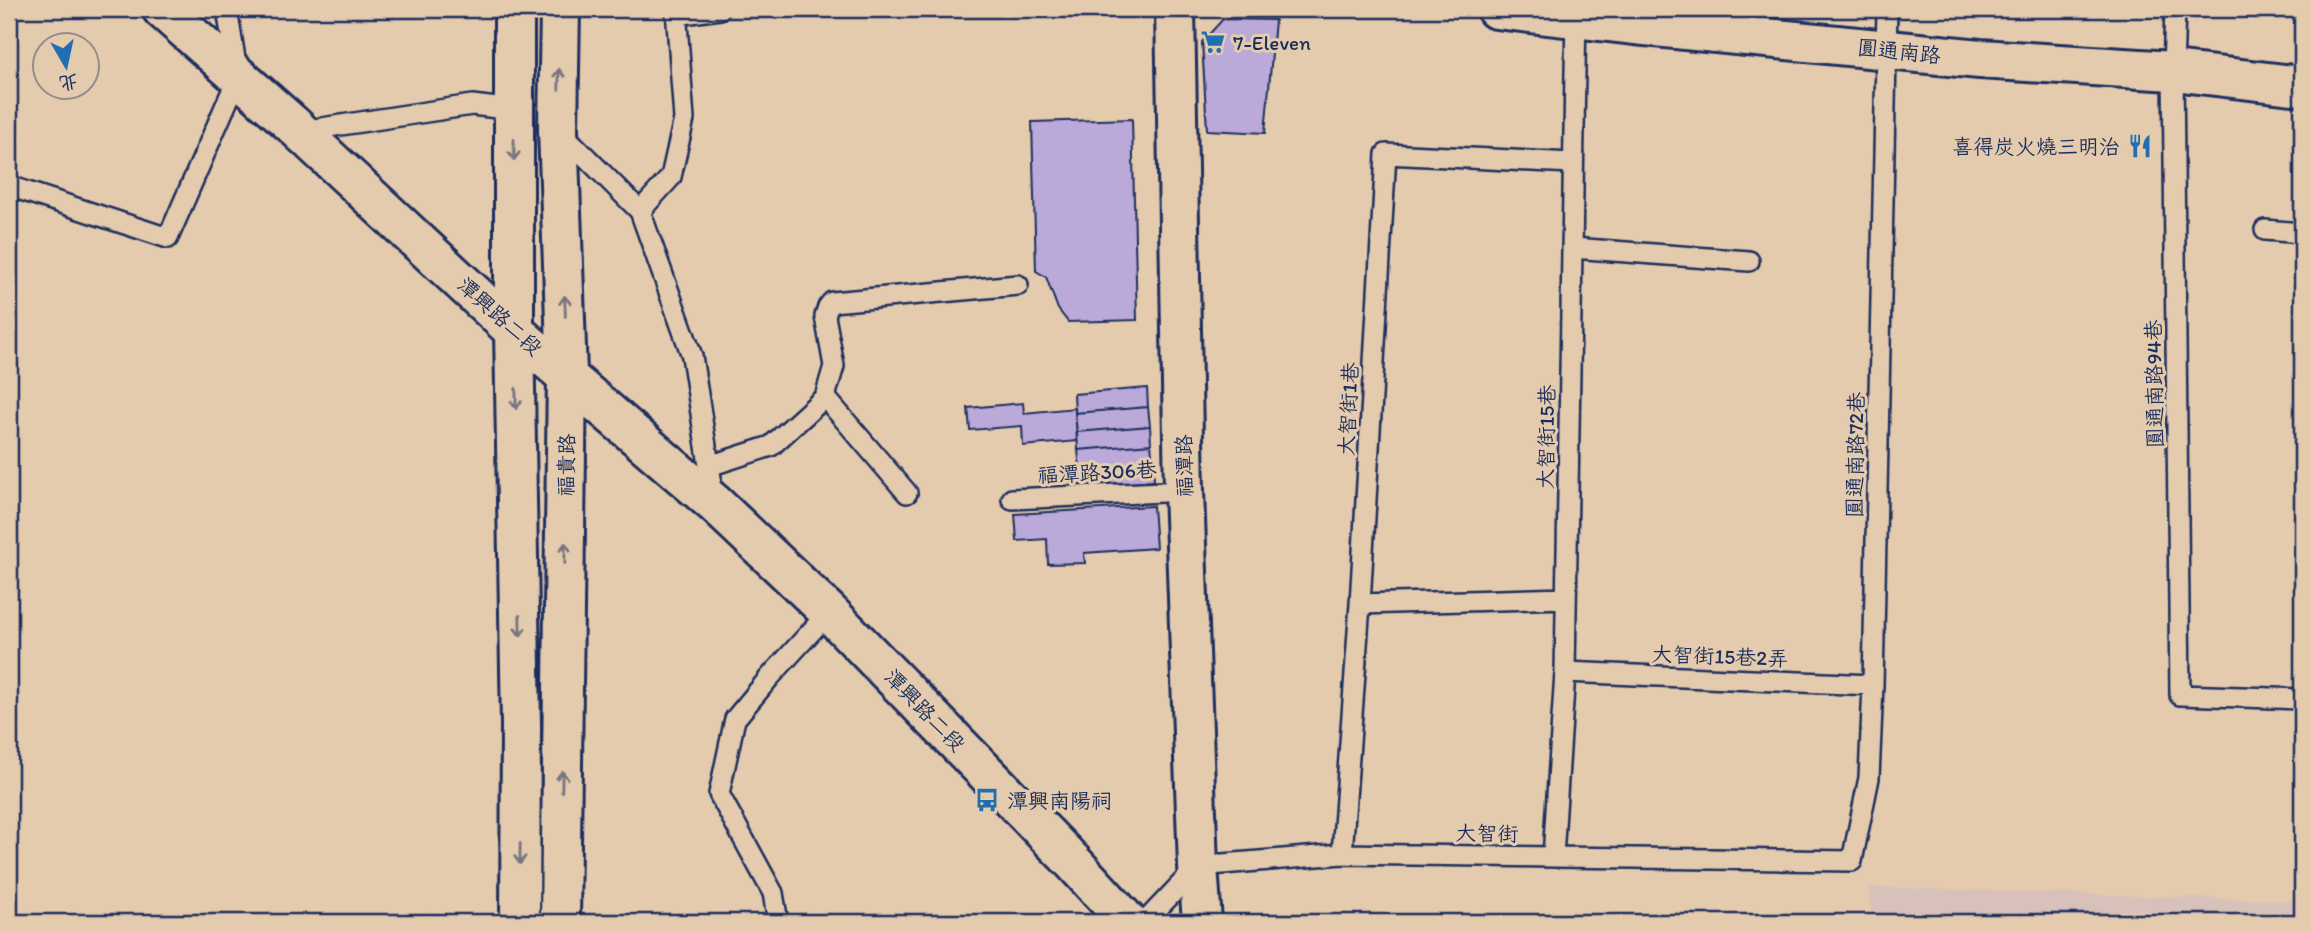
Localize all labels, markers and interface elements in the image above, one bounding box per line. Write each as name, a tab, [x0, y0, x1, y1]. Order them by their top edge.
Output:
supermarket icon: 7-Eleven	[1199, 28, 1227, 56]
place label: 7-Eleven	[1233, 30, 1311, 55]
north arrow	[32, 32, 102, 102]
street label: 圓通南路	[1856, 34, 1942, 68]
one-way arrow	[552, 67, 566, 90]
text: 北	[57, 69, 80, 95]
restaurant icon: 喜得炭火燒三明治	[2126, 132, 2154, 160]
place label: 喜得炭火燒三明治	[1952, 134, 2120, 159]
one-way arrow	[507, 139, 521, 162]
street label: 潭興路二段	[453, 272, 547, 360]
one-way arrow	[558, 295, 571, 318]
street label: 圓通南路94巷	[2140, 319, 2168, 449]
street label: 大智街1巷	[1333, 362, 1363, 456]
street label: 大智街15巷	[1533, 384, 1559, 490]
one-way arrow	[509, 387, 522, 410]
street label: 圓通南路72巷	[1841, 392, 1869, 518]
street label: 福貴路	[553, 433, 579, 497]
street label: 福潭路	[1171, 434, 1197, 498]
street label: 福潭路306巷	[1037, 456, 1157, 488]
one-way arrow	[558, 542, 572, 565]
one-way arrow	[513, 615, 526, 638]
street label: 大智街15巷2弄	[1651, 641, 1789, 671]
street label: 潭興路二段	[880, 664, 970, 756]
one-way arrow	[555, 769, 569, 792]
bus stop icon: 潭興南陽祠	[973, 786, 1001, 814]
place label: 潭興南陽祠	[1007, 788, 1112, 813]
street label: 大智街	[1455, 820, 1519, 846]
one-way arrow	[513, 842, 527, 865]

